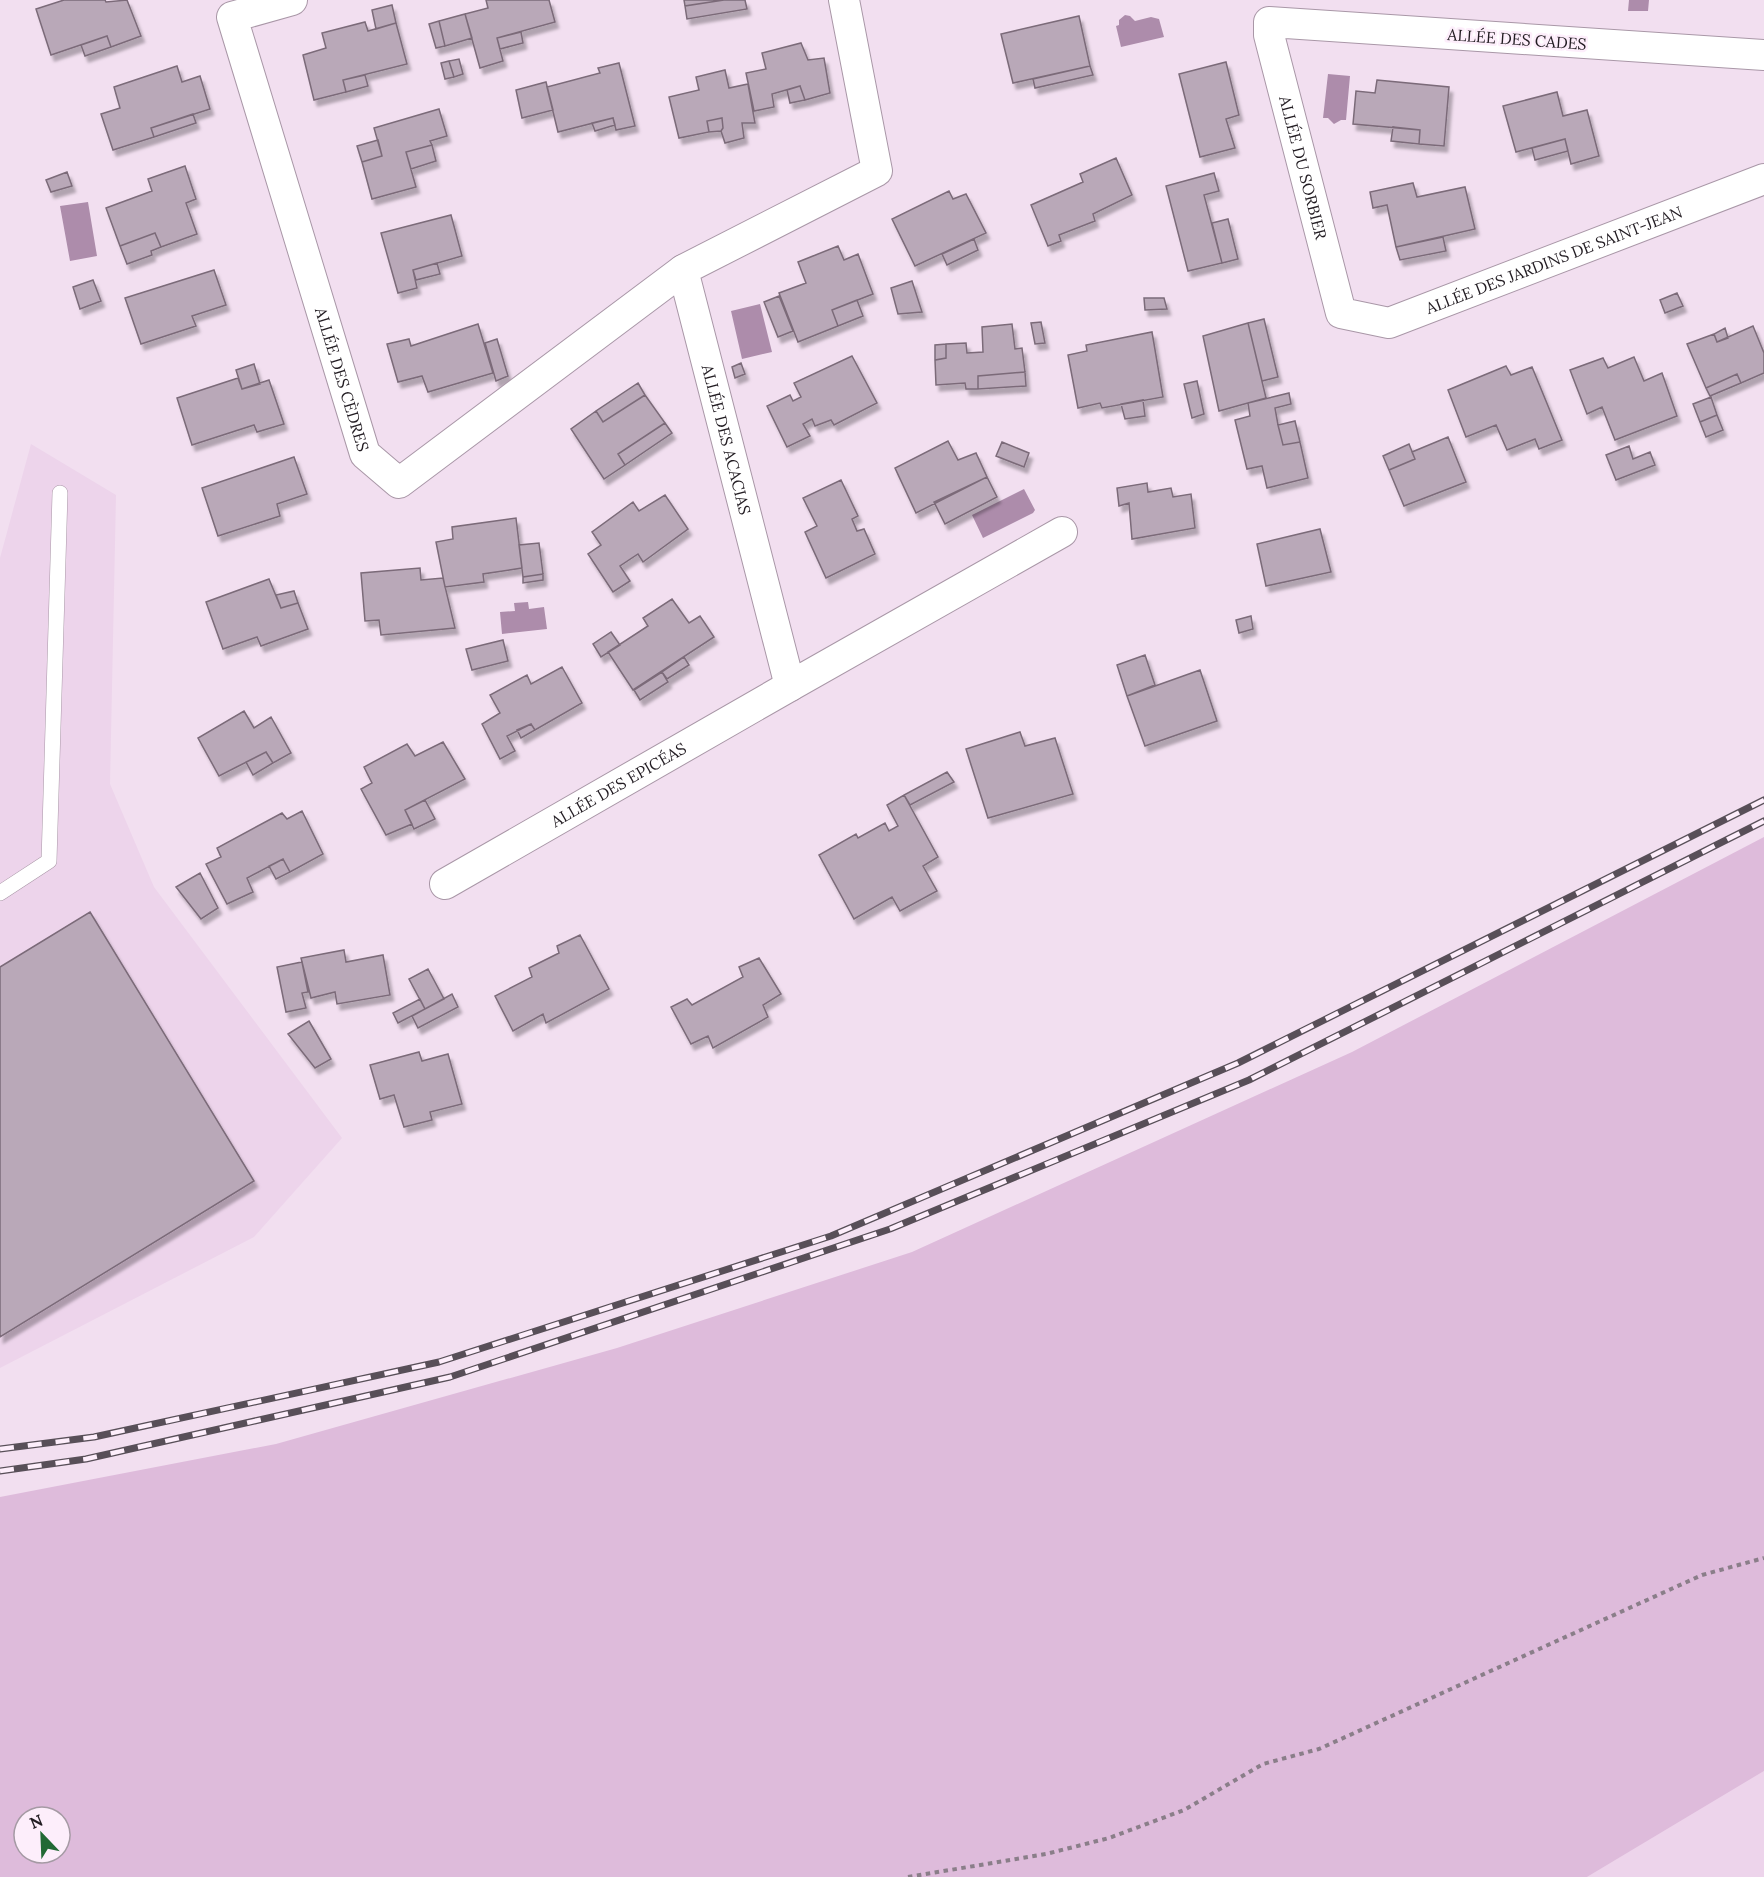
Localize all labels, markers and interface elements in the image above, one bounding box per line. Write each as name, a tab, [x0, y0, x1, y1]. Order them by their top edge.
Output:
street label: ALLÉE DES CADES	[1446, 24, 1587, 54]
street label: ALLÉE DU SORBIER	[1275, 93, 1332, 242]
street label: ALLÉE DES JARDINS DE SAINT-JEAN	[1422, 201, 1685, 318]
street label: ALLÉE DES CÈDRES	[311, 304, 374, 454]
street label: ALLÉE DES ACACIAS	[697, 361, 756, 517]
street label: ALLÉE DES EPICÉAS	[546, 738, 690, 832]
north arrow	[12, 1805, 72, 1865]
text: N	[27, 1810, 46, 1833]

